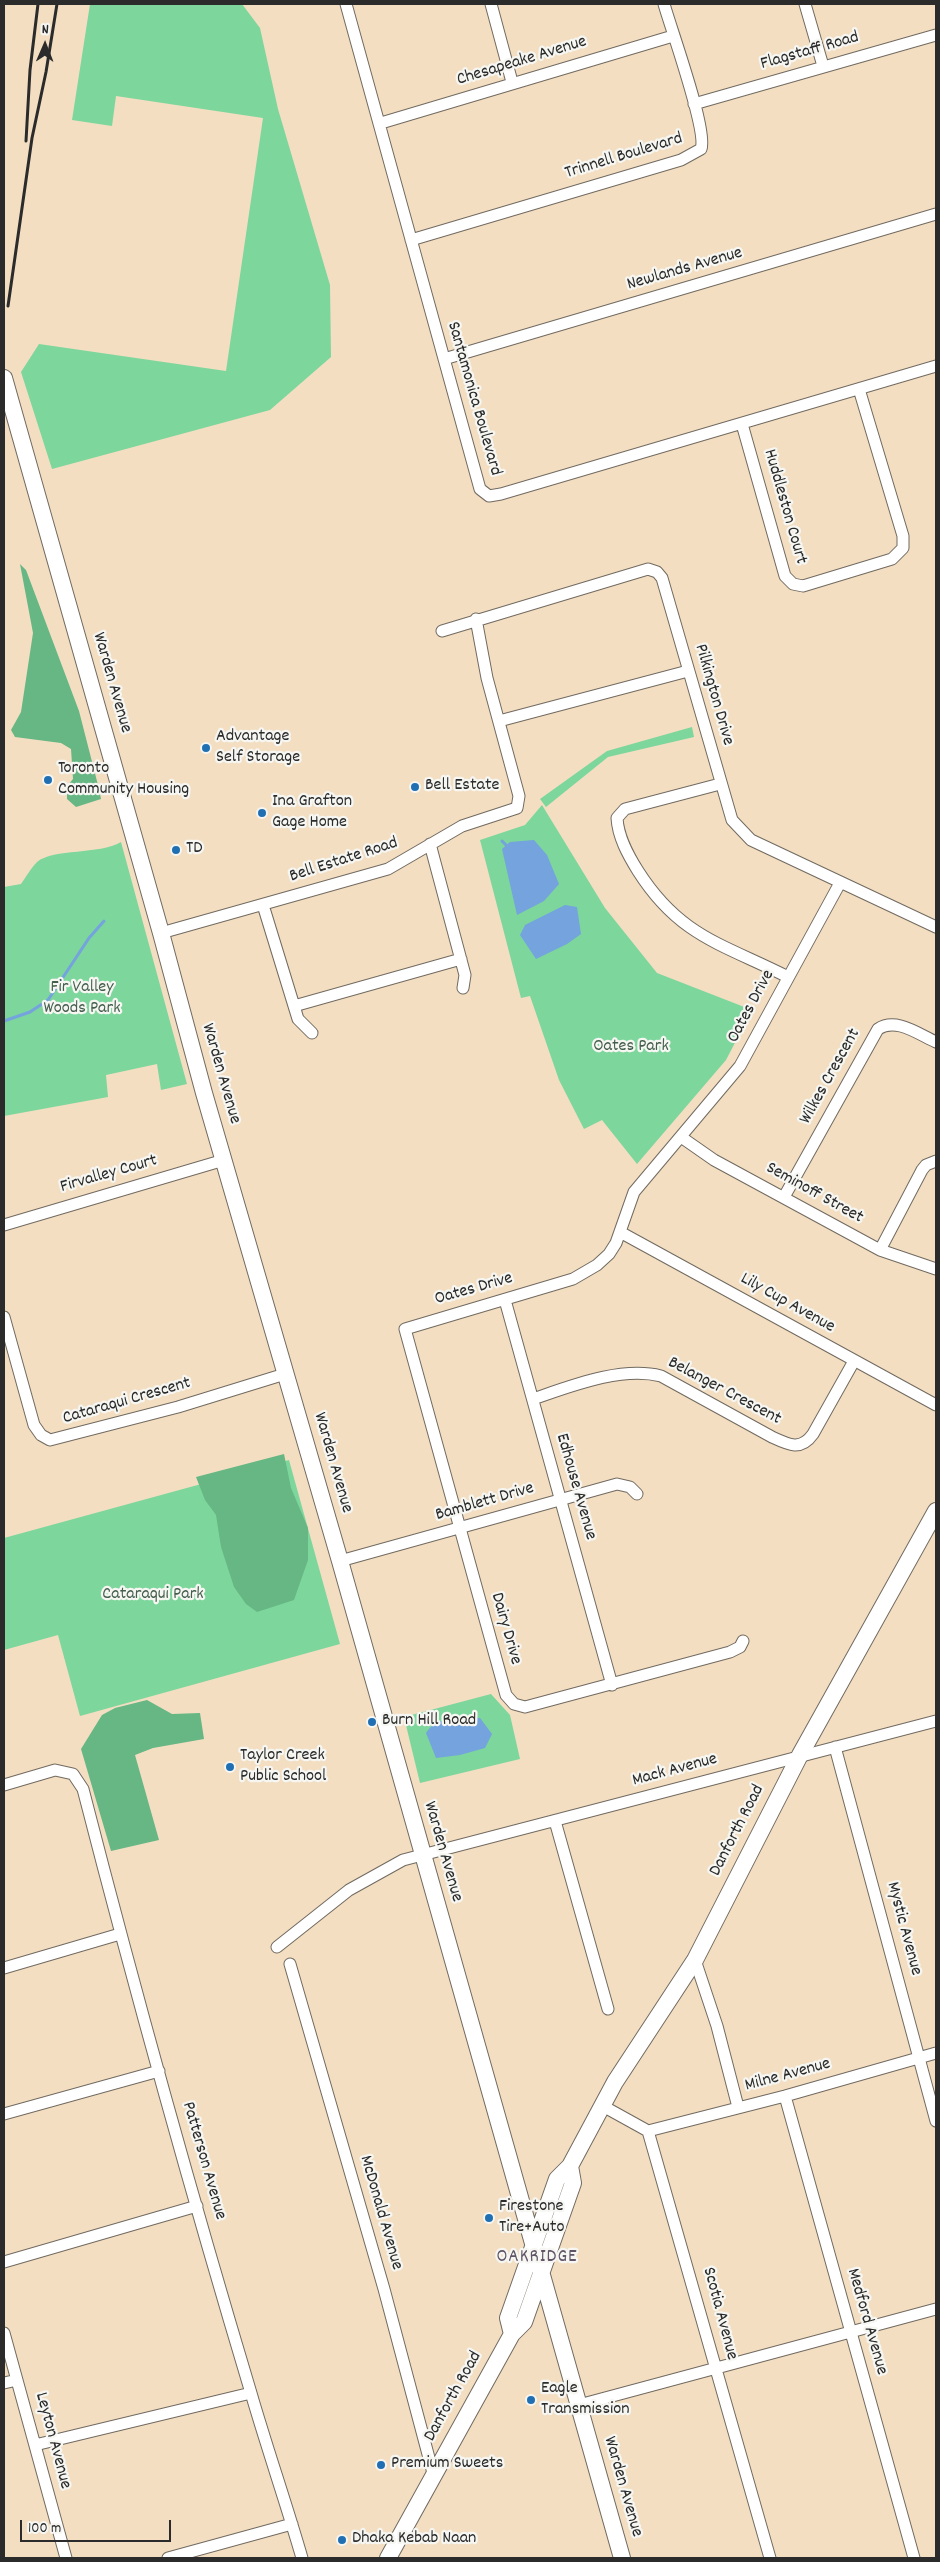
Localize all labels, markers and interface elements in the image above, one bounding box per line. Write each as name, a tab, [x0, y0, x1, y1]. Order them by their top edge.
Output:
north arrow	[20, 20, 70, 70]
text: N	[42, 20, 49, 40]
street label: Flagstaff Road	[758, 28, 862, 76]
street label: Chesapeake Avenue	[455, 32, 589, 92]
street label: Trinnell Boulevard	[563, 129, 685, 185]
street label: Newlands Avenue	[625, 243, 745, 297]
street label: Santamonica Boulevard	[441, 320, 505, 478]
street label: Huddleston Court	[757, 447, 811, 567]
street label: Warden Avenue	[86, 630, 136, 736]
street label: Pilkington Drive	[688, 642, 738, 748]
place label: Advantage Self Storage	[216, 727, 300, 770]
marker: Advantage Self Storage	[200, 742, 212, 754]
place label: Toronto Community Housing	[58, 759, 189, 802]
marker: Toronto Community Housing	[42, 774, 54, 786]
place label: Bell Estate	[425, 776, 500, 798]
marker: Bell Estate	[409, 781, 421, 793]
place label: Ina Grafton Gage Home	[272, 792, 352, 834]
marker: Ina Grafton Gage Home	[256, 807, 268, 819]
street label: Bell Estate Road	[287, 833, 401, 889]
place label: TD	[186, 839, 202, 861]
marker: TD	[170, 844, 182, 856]
street label: Oates Drive	[724, 967, 780, 1047]
park label: Fir Valley Woods Park	[43, 978, 121, 1021]
street label: Warden Avenue	[195, 1021, 245, 1127]
street label: Wilkes Crescent	[796, 1025, 866, 1129]
park label: Oates Park	[593, 1037, 669, 1059]
street label: Firvalley Court	[58, 1151, 160, 1199]
street label: Seminoff Street	[762, 1158, 866, 1230]
street label: Oates Drive	[433, 1269, 515, 1311]
street label: Lily Cup Avenue	[736, 1269, 838, 1339]
street label: Belanger Crescent	[664, 1353, 784, 1431]
street label: Cataraqui Crescent	[61, 1373, 193, 1431]
street label: Warden Avenue	[307, 1410, 357, 1516]
street label: Edhouse Avenue	[550, 1431, 600, 1543]
street label: Bamblett Drive	[433, 1479, 537, 1527]
park label: Cataraqui Park	[102, 1585, 204, 1607]
street label: Dairy Drive	[484, 1591, 526, 1667]
place label: Burn Hill Road	[382, 1711, 476, 1733]
marker: Burn Hill Road	[366, 1716, 378, 1728]
place label: Taylor Creek Public School	[240, 1746, 326, 1788]
street label: Mack Avenue	[630, 1749, 720, 1793]
marker: Taylor Creek Public School	[224, 1761, 236, 1773]
street label: Danforth Road	[706, 1782, 770, 1880]
street label: Warden Avenue	[417, 1799, 467, 1905]
street label: Mystic Avenue	[880, 1880, 926, 1978]
street label: Milne Avenue	[743, 2054, 833, 2098]
street label: Patterson Avenue	[176, 2099, 230, 2223]
street label: McDonald Avenue	[353, 2153, 407, 2273]
place label: Firestone Tire+Auto	[499, 2197, 564, 2240]
marker: Firestone Tire+Auto	[483, 2212, 495, 2224]
district label: OAKRIDGE	[495, 2247, 579, 2269]
street label: Scotia Avenue	[696, 2265, 742, 2363]
street label: Medford Avenue	[840, 2266, 892, 2378]
street label: Danforth Road	[420, 2348, 488, 2446]
place label: Eagle Transmission	[541, 2379, 630, 2422]
street label: Leyton Avenue	[29, 2390, 75, 2492]
marker: Eagle Transmission	[525, 2394, 537, 2406]
street label: Warden Avenue	[597, 2434, 647, 2540]
place label: Premium Sweets	[391, 2454, 503, 2476]
marker: Premium Sweets	[375, 2459, 387, 2471]
scale bar	[22, 2510, 174, 2542]
text: 100 m	[28, 2518, 61, 2540]
place label: Dhaka Kebab Naan	[352, 2529, 476, 2551]
marker: Dhaka Kebab Naan	[336, 2534, 348, 2546]

